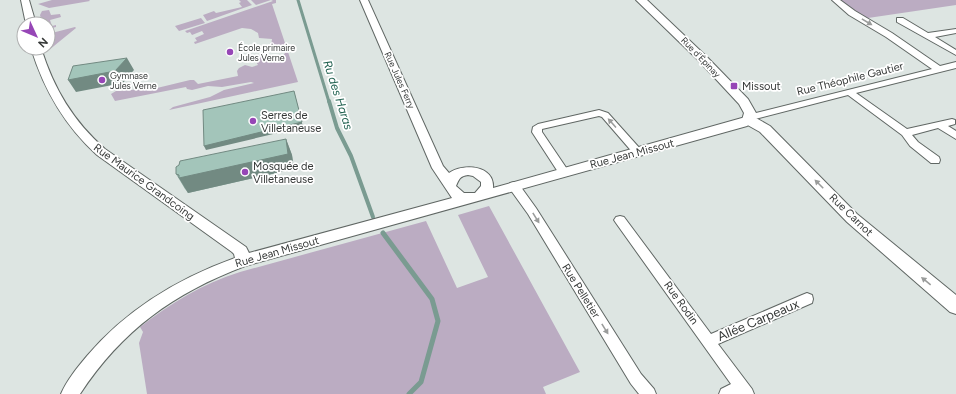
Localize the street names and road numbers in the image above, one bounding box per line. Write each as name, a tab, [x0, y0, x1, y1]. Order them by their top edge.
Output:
street label: Rue d'Épinay	[679, 35, 723, 80]
street label: Rue Jules Ferry	[383, 50, 418, 110]
street label: Rue Théophile Gautier	[795, 59, 905, 99]
street label: Rue Jean Missout	[588, 137, 676, 171]
street label: Rue Maurice Grandcoing	[91, 141, 197, 223]
street label: Rue Carnot	[826, 191, 876, 239]
street label: Rue Jean Missout	[234, 234, 320, 270]
street label: Rue Pelletier	[559, 262, 603, 321]
street label: Rue Rodin	[661, 279, 701, 327]
street label: Allée Carpeaux	[715, 296, 802, 344]

